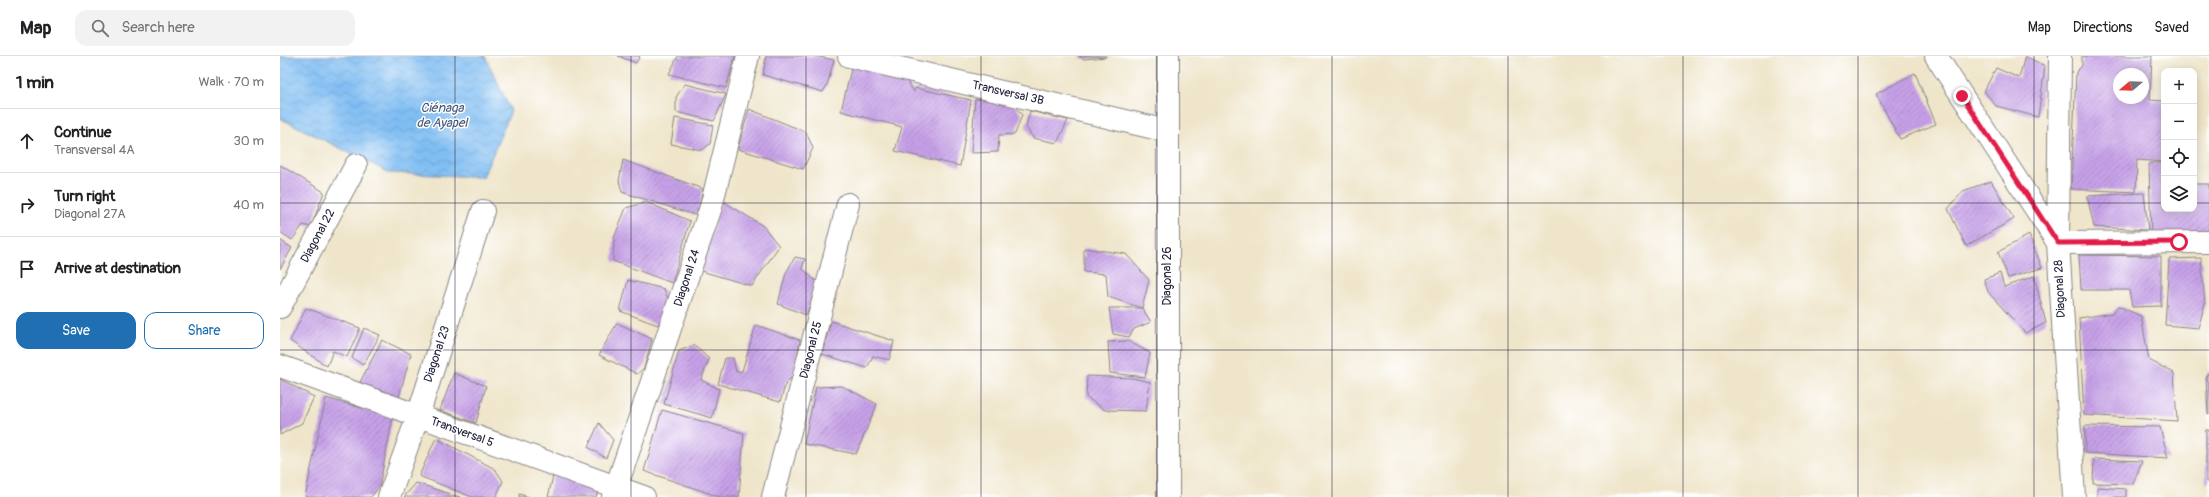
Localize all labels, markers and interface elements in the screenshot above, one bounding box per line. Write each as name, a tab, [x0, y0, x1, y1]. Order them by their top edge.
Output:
search box	[75, 10, 355, 46]
text: Map	[20, 16, 51, 40]
icon: search	[89, 17, 111, 39]
text: Search here	[121, 18, 195, 37]
text: Map	[2028, 19, 2051, 36]
text: Directions	[2073, 19, 2132, 36]
text: Saved	[2154, 19, 2189, 36]
north arrow	[2113, 68, 2149, 104]
map controls	[2161, 68, 2197, 212]
button: +	[2161, 68, 2197, 104]
text: 1 min	[16, 72, 54, 93]
text: Walk · 70 m	[198, 74, 264, 90]
street label: Transversal 3B	[971, 77, 1046, 109]
route end	[1953, 87, 1971, 105]
water label: Ciénaga de Ayapel	[417, 100, 469, 131]
button: −	[2161, 104, 2197, 140]
text: Continue	[54, 123, 112, 142]
icon: ahead	[16, 130, 38, 152]
text: 30 m	[234, 133, 264, 149]
button: locate	[2161, 140, 2197, 176]
text: Transversal 4A	[54, 142, 135, 158]
button: layers	[2161, 176, 2197, 212]
text: Turn right	[54, 187, 115, 206]
icon: right	[16, 194, 38, 216]
text: 40 m	[233, 197, 264, 213]
text: Diagonal 27A	[54, 206, 126, 222]
street label: Diagonal 22	[298, 206, 339, 266]
route start	[2170, 233, 2188, 251]
street label: Diagonal 26	[1160, 246, 1175, 306]
street label: Diagonal 24	[671, 248, 703, 308]
icon: arrive	[16, 258, 38, 280]
text: Arrive at destination	[54, 259, 181, 278]
street label: Diagonal 28	[2051, 260, 2069, 318]
button: Save	[16, 312, 136, 349]
button: Share	[144, 312, 264, 349]
street label: Diagonal 25	[797, 320, 825, 380]
street label: Diagonal 23	[421, 324, 453, 384]
street label: Transversal 5	[428, 414, 496, 450]

